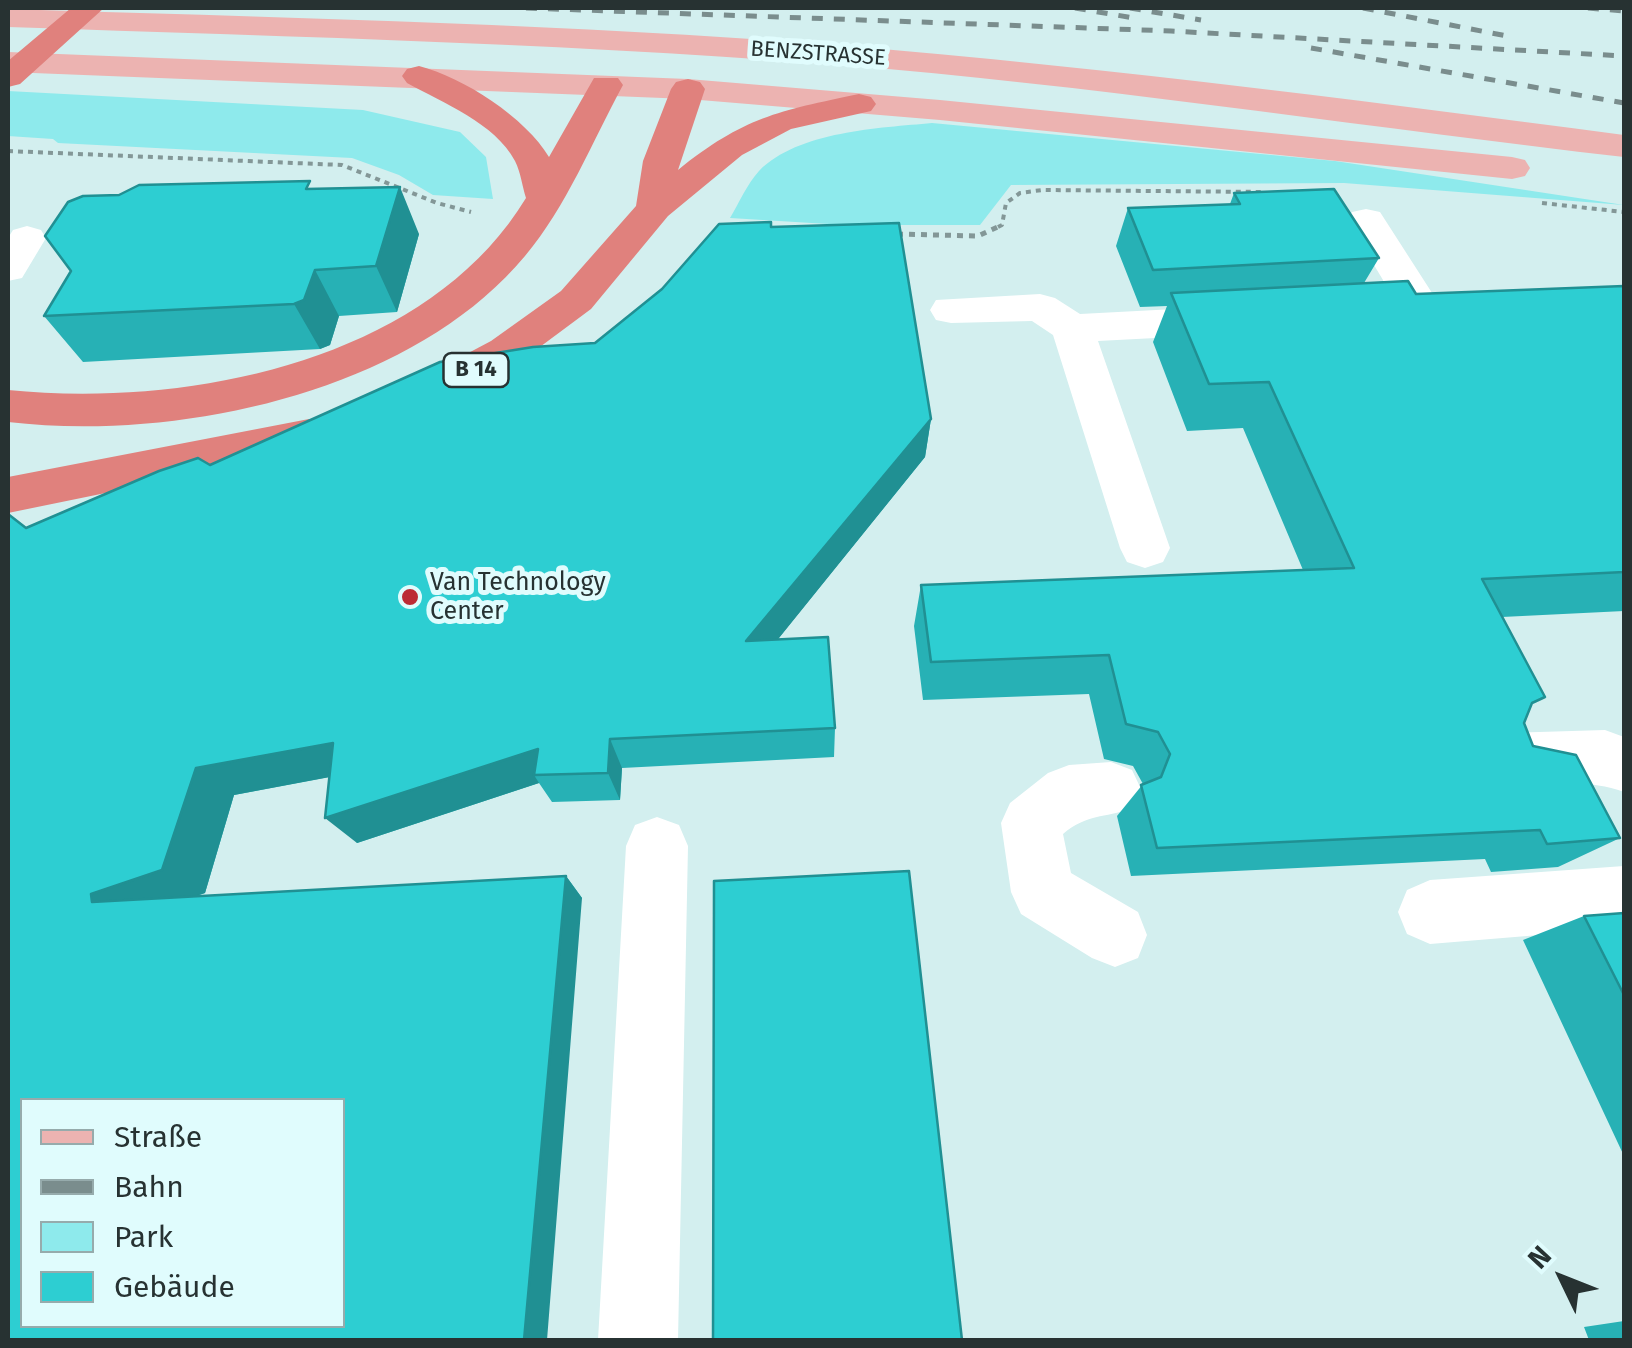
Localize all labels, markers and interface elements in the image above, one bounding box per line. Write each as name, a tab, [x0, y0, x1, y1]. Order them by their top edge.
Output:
street label: BENZSTRASSE	[749, 36, 887, 72]
road number: B 14	[444, 353, 508, 387]
place label: Van Technology Center	[430, 568, 606, 627]
marker: Van Technology Center	[399, 586, 421, 608]
legend	[20, 1098, 345, 1328]
text: Straße	[114, 1119, 202, 1155]
text: Bahn	[114, 1169, 184, 1205]
text: Park	[114, 1219, 173, 1255]
north arrow	[1512, 1228, 1612, 1328]
text: N	[1521, 1239, 1558, 1275]
text: Gebäude	[114, 1269, 235, 1305]

